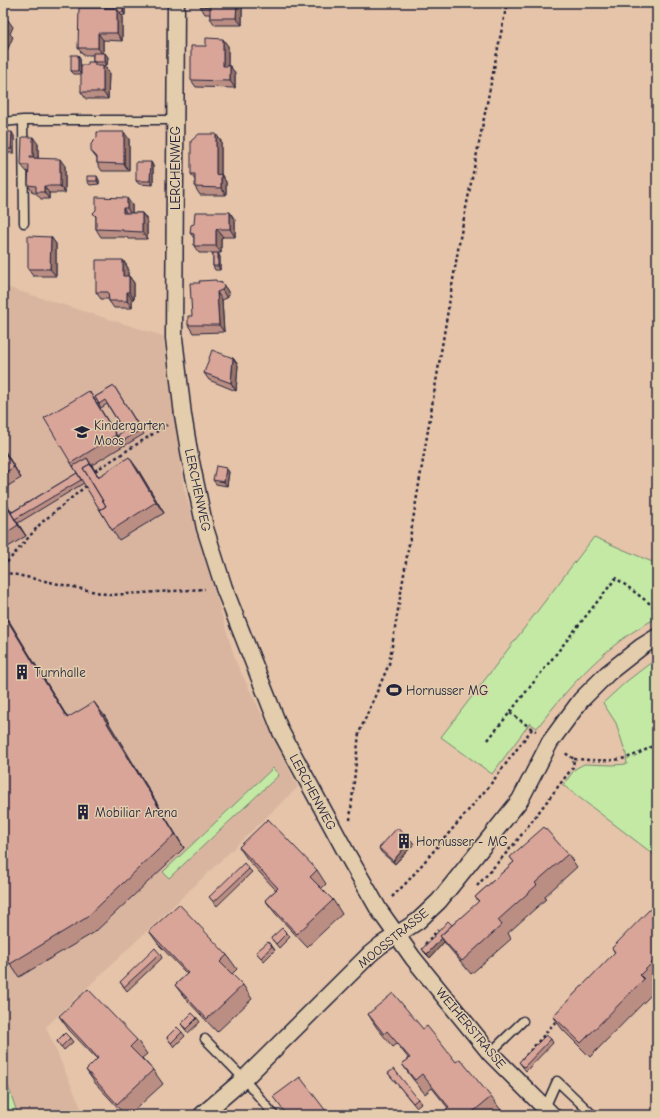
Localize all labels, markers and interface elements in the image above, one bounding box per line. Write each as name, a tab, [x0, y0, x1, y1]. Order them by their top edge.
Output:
street label: LERCHENWEG	[168, 126, 183, 210]
place label: Kindergarten Moos	[94, 418, 165, 448]
school or university icon: Kindergarten Moos	[73, 423, 91, 441]
street label: LERCHENWEG	[182, 447, 214, 533]
building icon: Turnhalle	[13, 663, 31, 681]
place label: Turnhalle	[34, 665, 86, 680]
sports icon: Hornusser MG	[385, 681, 403, 699]
place label: Hornusser MG	[406, 683, 488, 698]
street label: LERCHENWEG	[287, 751, 339, 833]
building icon: Mobiliar Arena	[74, 803, 92, 821]
place label: Mobiliar Arena	[95, 805, 178, 820]
building icon: Hornusser - MG	[395, 832, 413, 850]
place label: Hornusser - MG	[416, 834, 508, 849]
street label: MOOSSTRASSE	[355, 905, 431, 971]
street label: WEIHERSTRASSE	[433, 985, 509, 1071]

